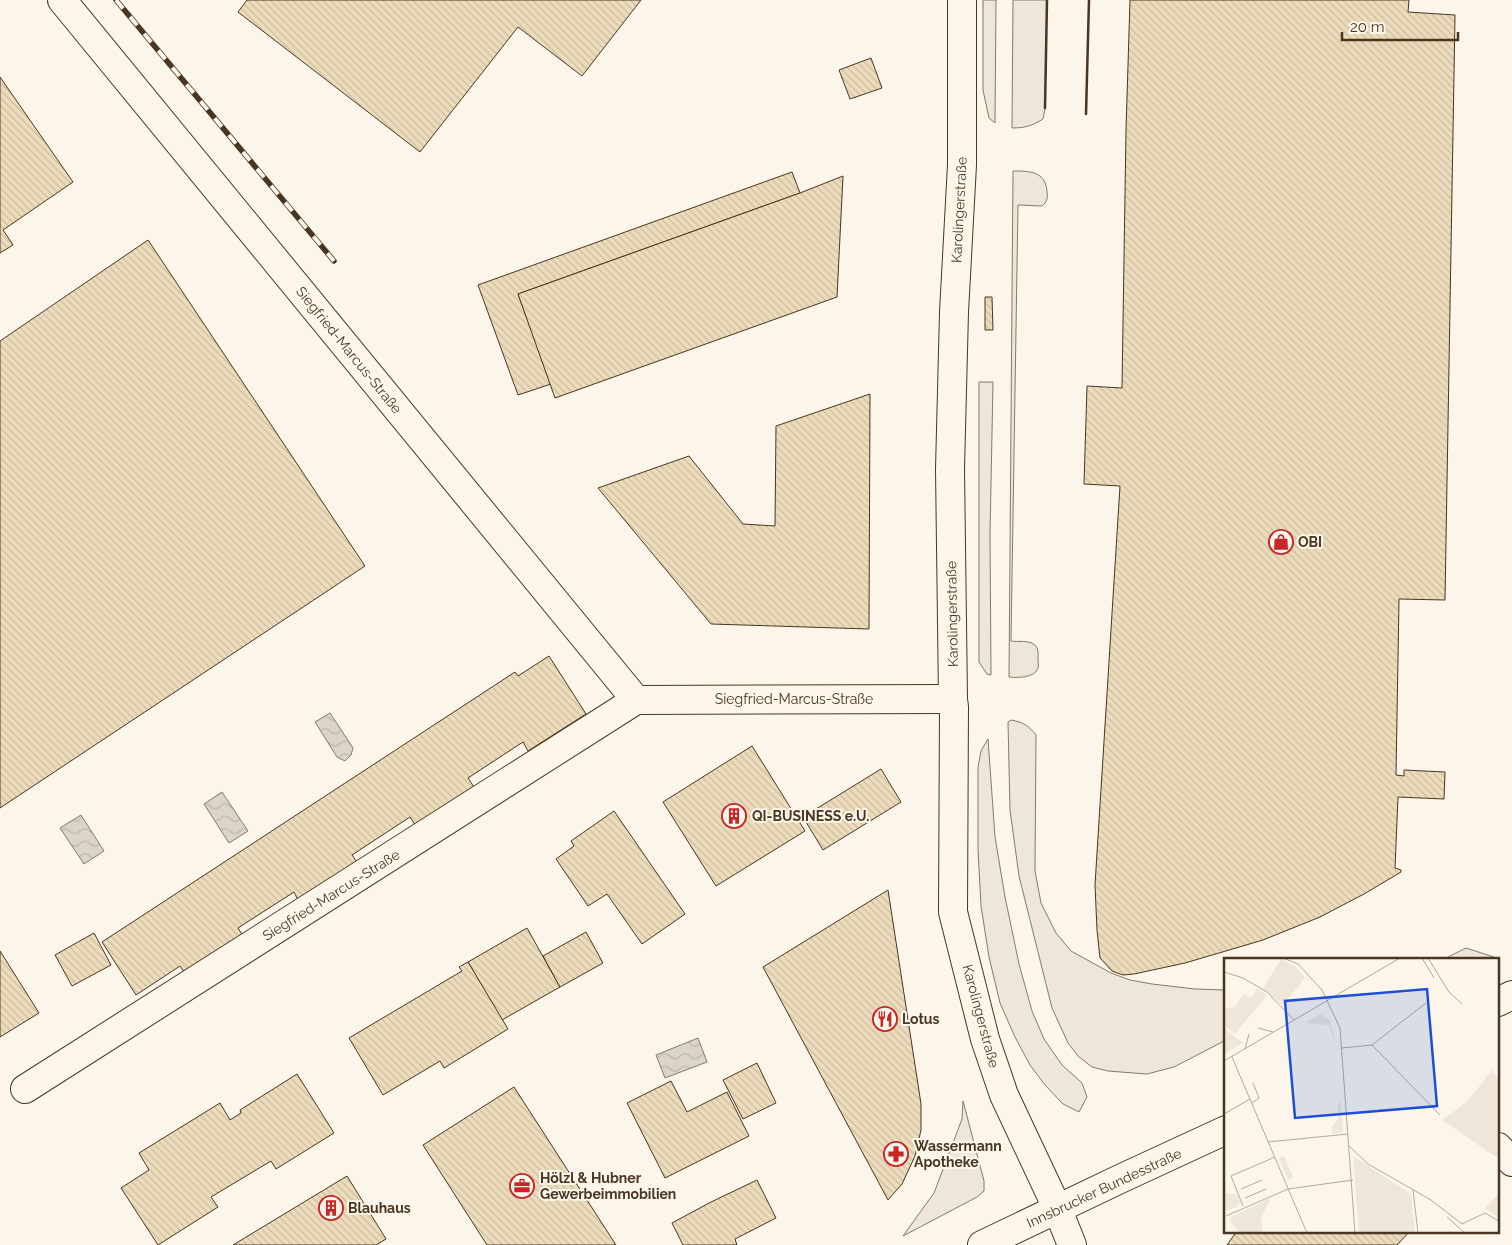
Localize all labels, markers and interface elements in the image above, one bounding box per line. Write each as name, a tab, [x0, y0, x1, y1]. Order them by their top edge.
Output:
scale bar	[1342, 10, 1458, 42]
text: 20 m	[1350, 18, 1385, 36]
street label: Karolingerstraße	[948, 156, 970, 264]
street label: Siegfried-Marcus-Straße	[293, 283, 405, 417]
shop icon: OBI	[1268, 529, 1294, 555]
place label: OBI	[1298, 534, 1322, 550]
street label: Karolingerstraße	[943, 561, 961, 667]
street label: Siegfried-Marcus-Straße	[715, 691, 873, 707]
building icon: QI-BUSINESS e.U.	[721, 803, 747, 829]
place label: QI-BUSINESS e.U.	[752, 808, 870, 824]
street label: Siegfried-Marcus-Straße	[260, 846, 402, 944]
inset map	[1224, 958, 1500, 1232]
street label: Karolingerstraße	[960, 963, 1002, 1069]
restaurant icon: Lotus	[872, 1006, 898, 1032]
place label: Lotus	[902, 1011, 940, 1027]
place label: Wassermann Apotheke	[914, 1138, 1002, 1170]
pharmacy icon: Wassermann Apotheke	[883, 1141, 909, 1167]
street label: Innsbrucker Bundesstraße	[1024, 1145, 1184, 1231]
place label: Hölzl & Hubner Gewerbeimmobilien	[540, 1170, 676, 1202]
office icon: Hölzl & Hubner Gewerbeimmobilien	[509, 1173, 535, 1199]
building icon: Blauhaus	[318, 1195, 344, 1221]
place label: Blauhaus	[348, 1200, 411, 1216]

